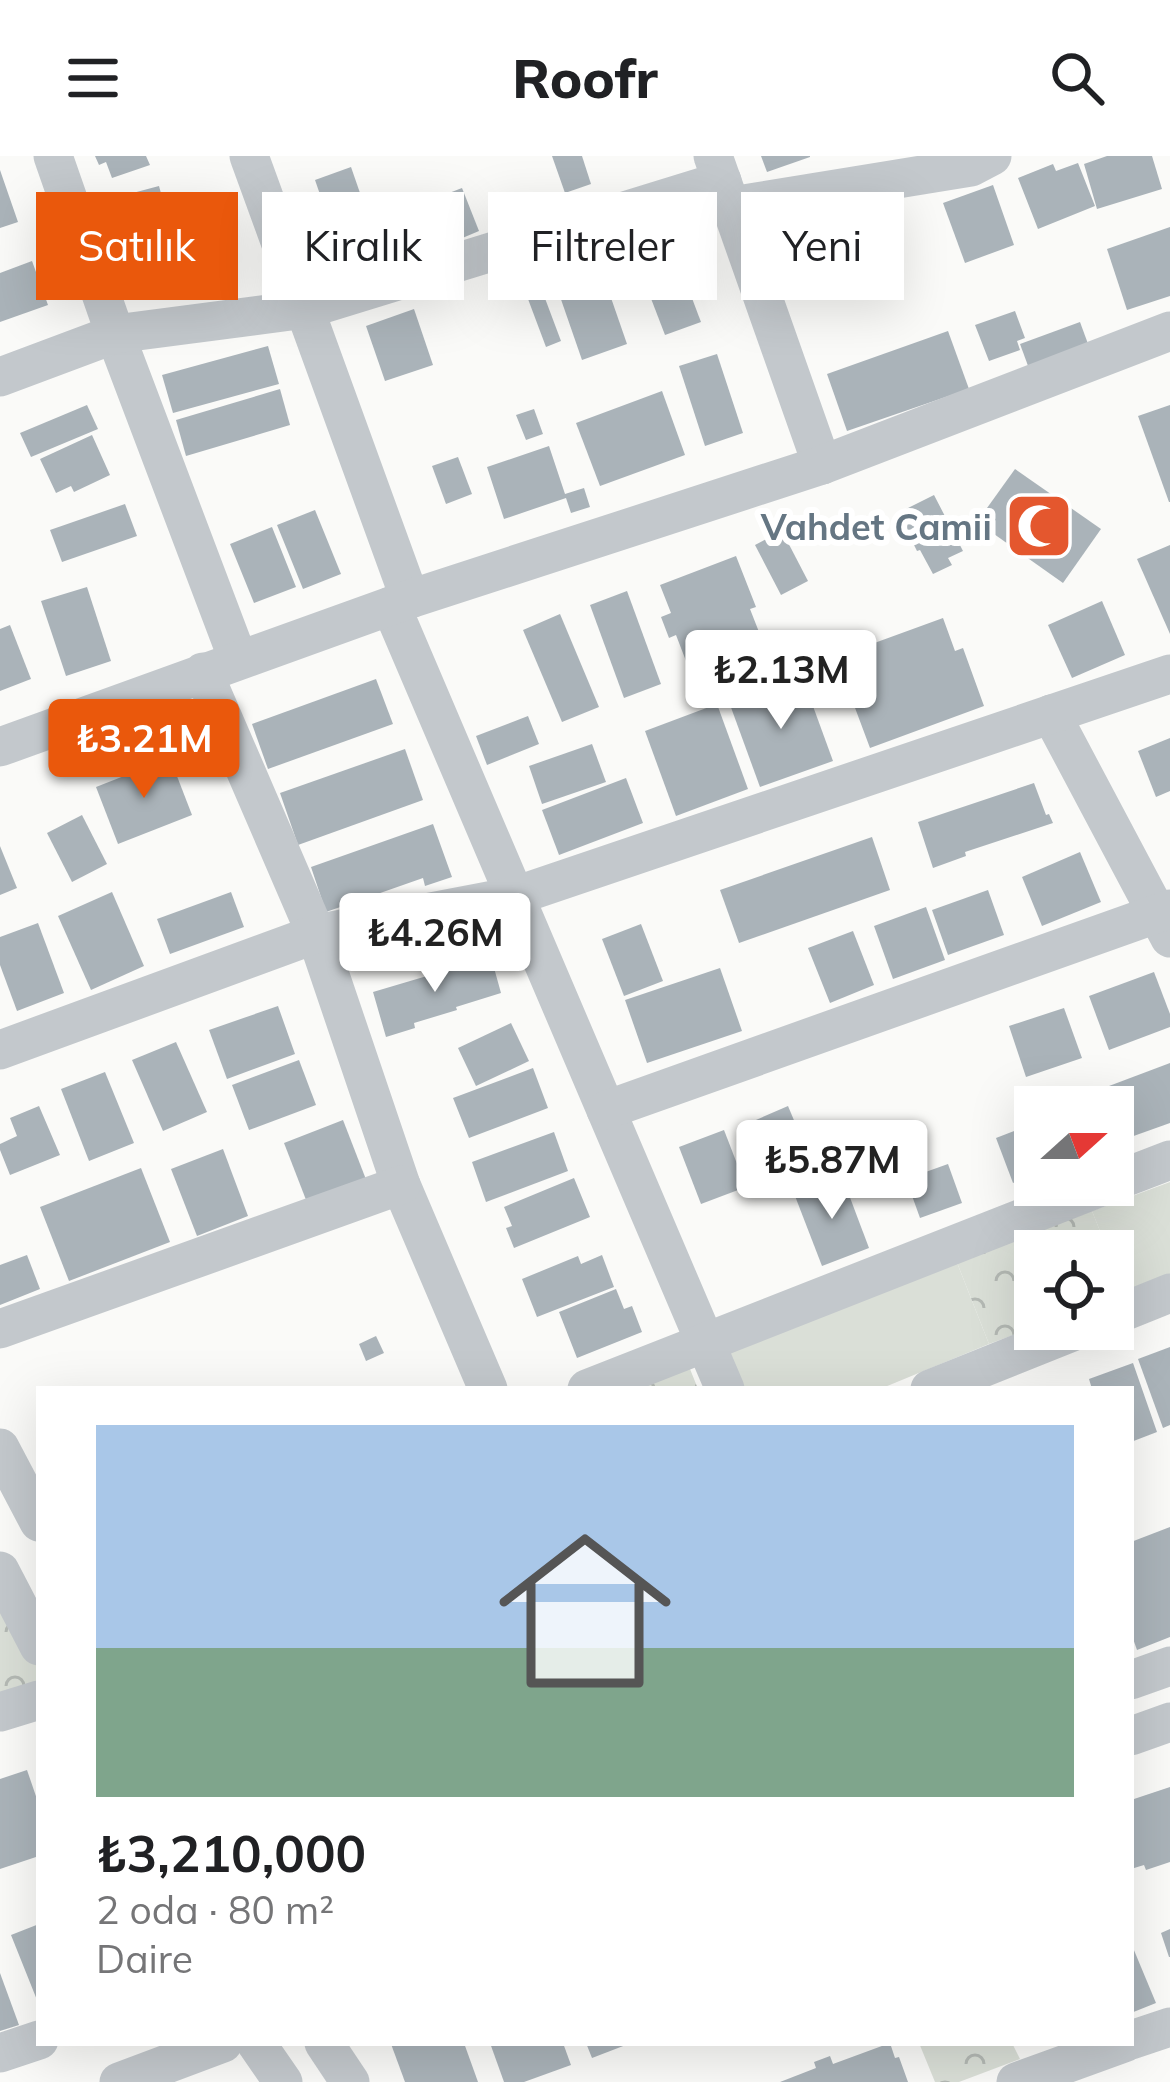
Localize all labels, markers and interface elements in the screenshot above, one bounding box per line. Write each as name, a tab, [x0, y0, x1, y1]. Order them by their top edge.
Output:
text: Roofr	[512, 44, 658, 112]
icon: menu	[60, 45, 126, 111]
icon: search	[1044, 45, 1110, 111]
chip: Satılık	[36, 192, 238, 300]
chip: Kiralık	[262, 192, 464, 300]
chip: Filtreler	[488, 192, 717, 300]
chip: Yeni	[741, 192, 904, 300]
mosque icon: Vahdet Camii	[1004, 491, 1074, 561]
place label: Vahdet Camii	[760, 504, 992, 549]
pin: ₺2.13M	[683, 630, 879, 732]
text: ₺2.13M	[712, 644, 850, 693]
pin: ₺3.21M	[46, 699, 242, 801]
text: ₺3.21M	[75, 713, 213, 762]
pin: ₺4.26M	[337, 893, 533, 995]
text: ₺4.26M	[366, 907, 504, 956]
north arrow	[1014, 1086, 1134, 1206]
map controls	[1014, 1086, 1134, 1350]
pin: ₺5.87M	[734, 1120, 930, 1222]
text: ₺5.87M	[763, 1134, 901, 1183]
button: locate	[1014, 1230, 1134, 1350]
icon: home	[477, 1503, 693, 1719]
text: ₺3,210,000	[96, 1821, 366, 1885]
text: 2 oda · 80 m²	[96, 1885, 334, 1934]
text: Daire	[96, 1934, 193, 1983]

